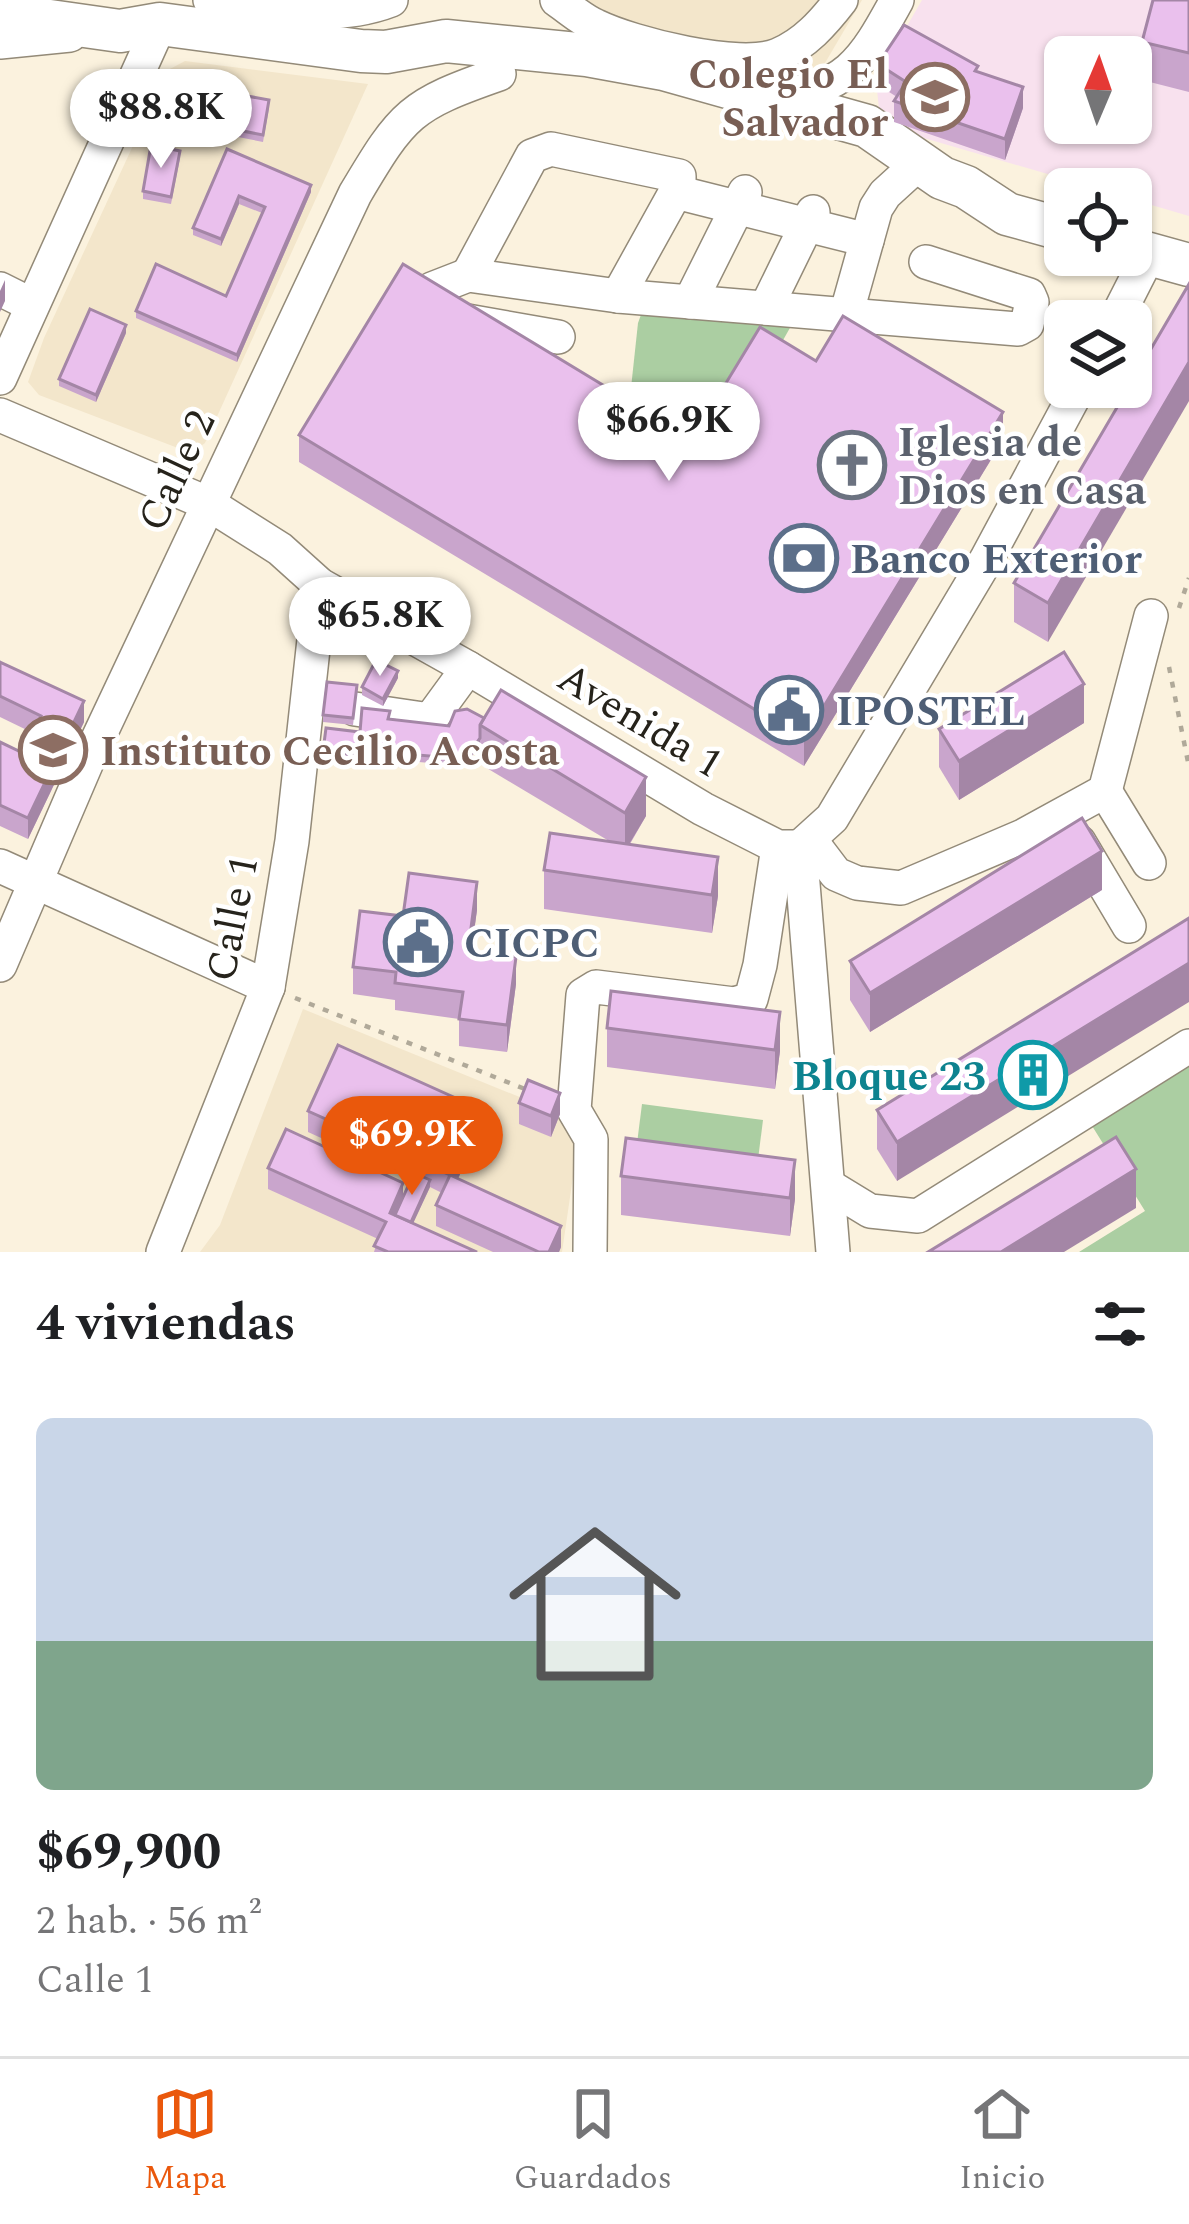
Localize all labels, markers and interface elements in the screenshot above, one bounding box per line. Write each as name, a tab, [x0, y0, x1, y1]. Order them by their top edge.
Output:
north arrow	[1044, 36, 1152, 144]
map controls	[1044, 36, 1152, 408]
place label: Colegio El Salvador	[688, 44, 888, 155]
school or university icon: Colegio El Salvador	[900, 62, 970, 132]
pin: $88.8K	[63, 69, 259, 171]
text: $88.8K	[97, 78, 225, 137]
button: locate	[1044, 168, 1152, 276]
button: layers	[1044, 300, 1152, 408]
pin: $66.9K	[571, 382, 767, 484]
text: $66.9K	[605, 391, 733, 450]
street label: Calle 2	[122, 400, 233, 542]
place label: Iglesia de Dios en Casa	[898, 412, 1147, 523]
church icon: Iglesia de Dios en Casa	[817, 430, 887, 500]
bank icon: Banco Exterior	[769, 523, 839, 593]
place label: Banco Exterior	[850, 529, 1142, 592]
pin: $65.8K	[282, 577, 478, 679]
text: $65.8K	[316, 586, 444, 645]
street label: Avenida 1	[545, 647, 734, 795]
public building icon: IPOSTEL	[754, 675, 824, 745]
place label: IPOSTEL	[836, 681, 1026, 744]
school or university icon: Instituto Cecilio Acosta	[18, 715, 88, 785]
place label: Instituto Cecilio Acosta	[100, 721, 560, 784]
street label: Calle 1	[190, 850, 277, 987]
public building icon: CICPC	[383, 907, 453, 977]
place label: CICPC	[464, 913, 600, 976]
building icon: Bloque 23	[998, 1040, 1068, 1110]
place label: Bloque 23	[792, 1046, 986, 1109]
pin: $69.9K	[314, 1096, 510, 1198]
text: $69.9K	[348, 1105, 476, 1164]
text: 4 viviendas	[36, 1285, 296, 1363]
icon: filters	[1087, 1291, 1153, 1357]
icon: home	[487, 1496, 703, 1712]
text: $69,900	[36, 1814, 221, 1892]
text: 2 hab. · 56 m²	[36, 1892, 262, 1951]
text: Calle 1	[36, 1951, 154, 2010]
tab: Mapa	[144, 2081, 226, 2203]
tab: Guardados	[514, 2081, 672, 2203]
tab: Inicio	[959, 2081, 1045, 2203]

